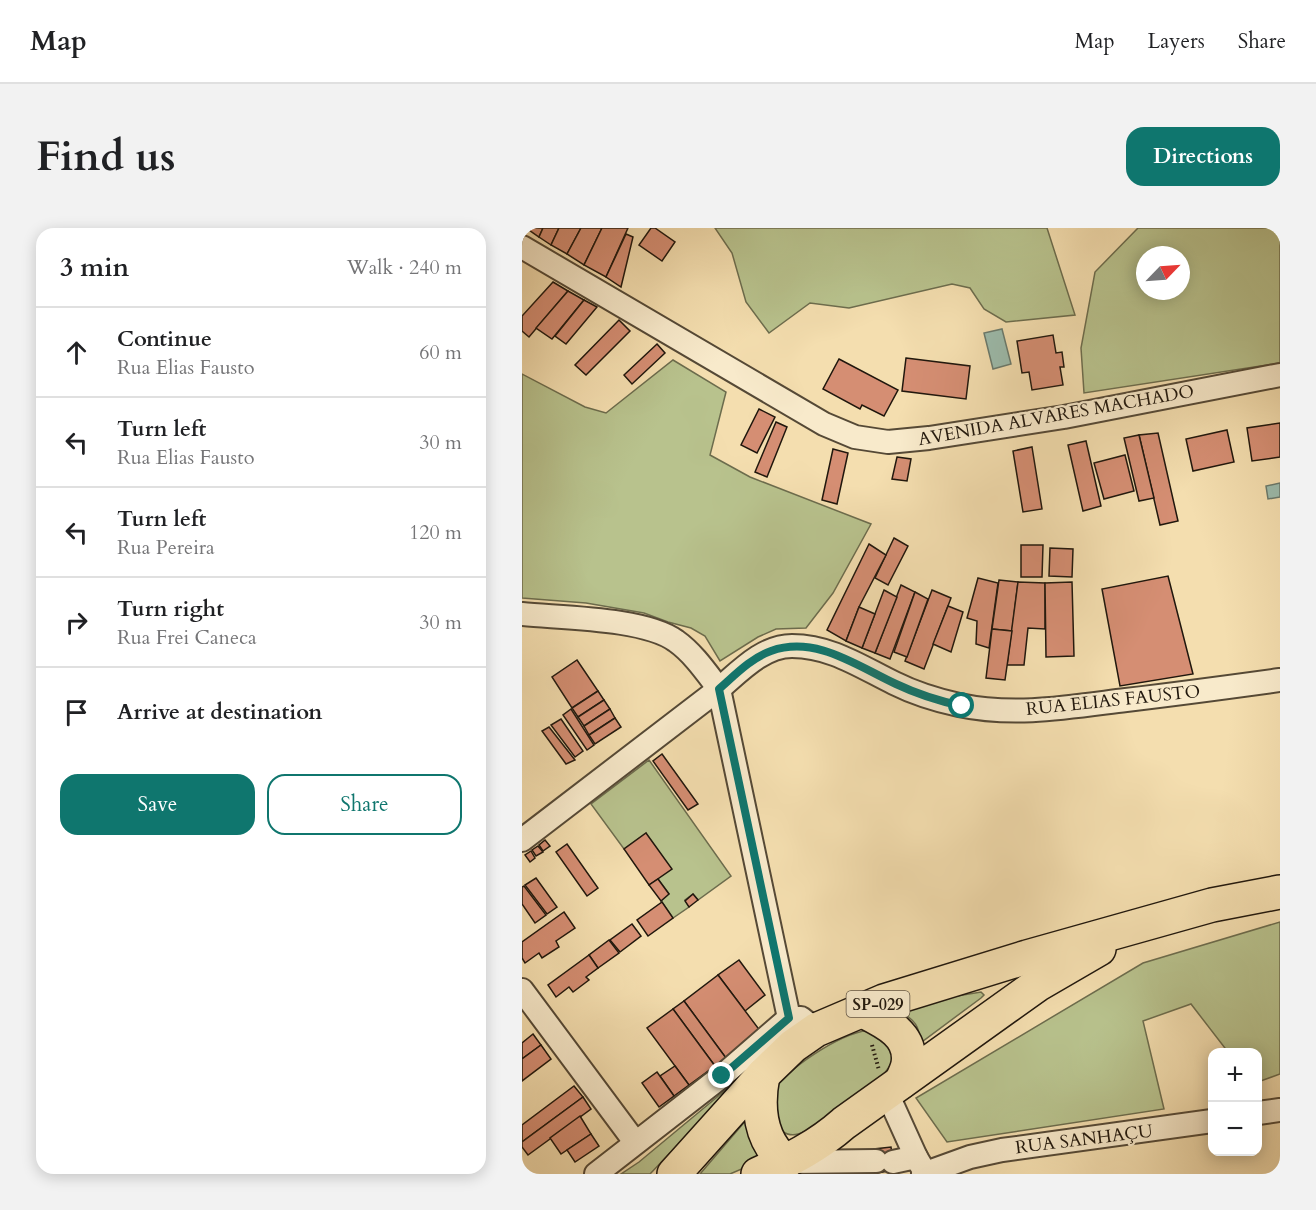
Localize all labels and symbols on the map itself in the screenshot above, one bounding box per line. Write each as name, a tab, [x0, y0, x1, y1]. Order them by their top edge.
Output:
north arrow	[1136, 246, 1190, 300]
street label: AVENIDA ALVARES MACHADO	[916, 379, 1196, 452]
street label: RUA ELIAS FAUSTO	[1025, 679, 1201, 722]
route start	[948, 692, 974, 718]
road number: SP-029	[846, 991, 910, 1017]
route end	[708, 1062, 734, 1088]
street label: RUA SANHAÇU	[1014, 1119, 1155, 1160]

